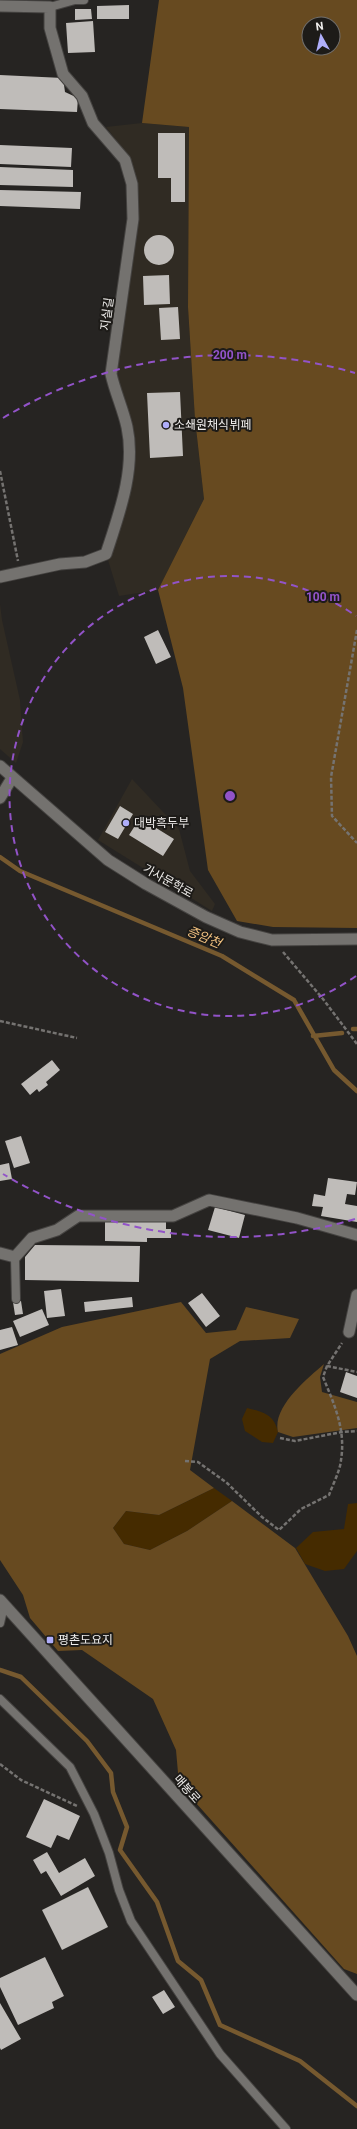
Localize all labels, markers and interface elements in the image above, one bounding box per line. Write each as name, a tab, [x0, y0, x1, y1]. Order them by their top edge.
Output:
north arrow	[301, 16, 341, 56]
text: N	[315, 20, 325, 34]
street label: 지실길	[98, 297, 116, 331]
text: 200 m	[213, 348, 247, 362]
place label: 소쇄원채식뷔페	[174, 418, 251, 432]
marker: 소쇄원채식뷔페	[161, 420, 171, 430]
text: 100 m	[306, 590, 340, 604]
centre of rings	[223, 789, 237, 803]
place label: 대박흑두부	[134, 816, 189, 830]
marker: 대박흑두부	[121, 818, 131, 828]
street label: 가사문학로	[140, 861, 196, 901]
water label: 증암천	[185, 923, 224, 951]
place label: 평촌도요지	[58, 1633, 113, 1647]
marker: 평촌도요지	[45, 1635, 55, 1645]
street label: 매봉로	[171, 1772, 203, 1806]

